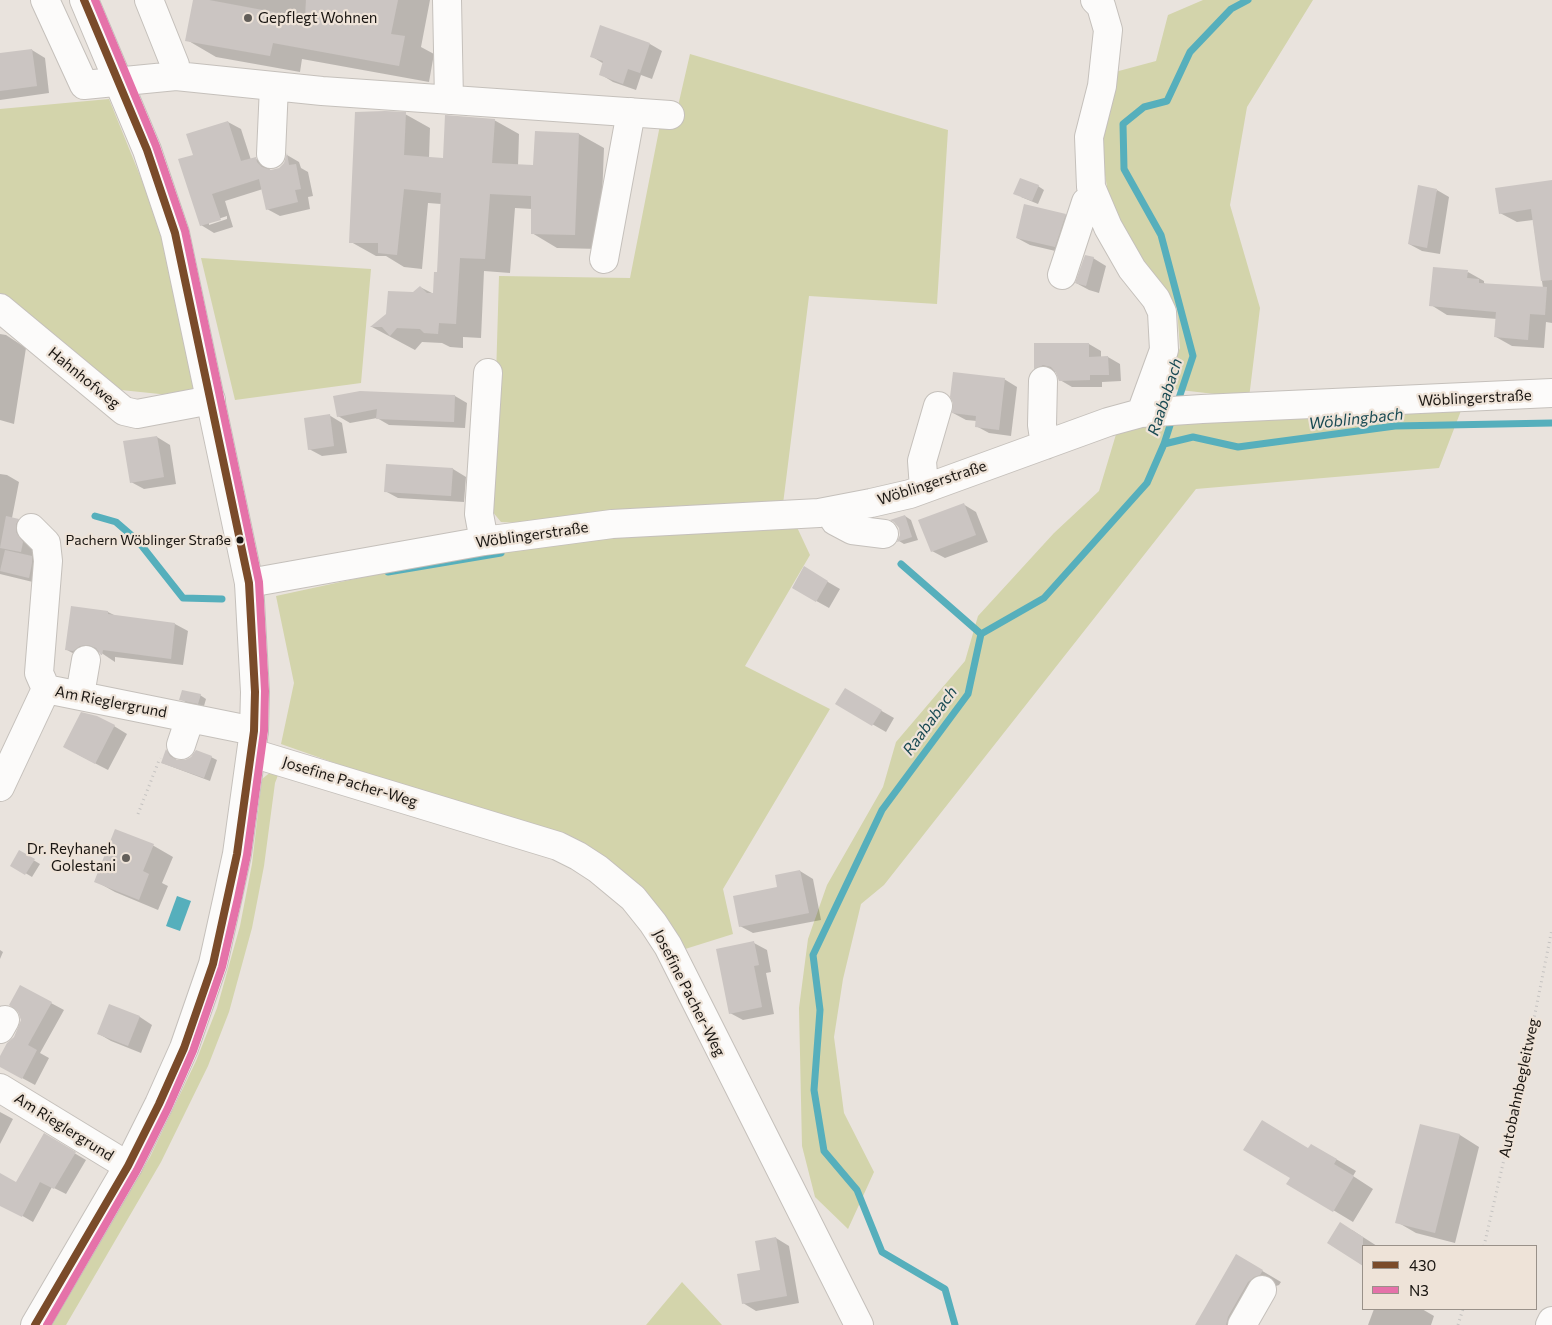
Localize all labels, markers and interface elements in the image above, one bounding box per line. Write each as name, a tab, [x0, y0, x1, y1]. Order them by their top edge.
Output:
place label: Gepflegt Wohnen	[258, 9, 377, 27]
marker: Gepflegt Wohnen	[242, 12, 254, 24]
street label: Hahnhofweg	[44, 343, 124, 413]
water label: Raababach	[1143, 356, 1187, 438]
street label: Wöblingerstraße	[1418, 386, 1532, 410]
water label: Wöblingbach	[1308, 404, 1404, 434]
street label: Wöblingerstraße	[875, 457, 989, 509]
street label: Wöblingerstraße	[475, 518, 589, 552]
place label: Pachern Wöblinger Straße	[66, 532, 231, 548]
marker: Pachern Wöblinger Straße	[235, 535, 245, 545]
street label: Am Rieglergrund	[53, 682, 169, 722]
water label: Raababach	[899, 683, 961, 759]
street label: Josefine Pacher-Weg	[280, 753, 420, 811]
place label: Dr. Reyhaneh Golestani	[27, 840, 116, 875]
marker: Dr. Reyhaneh Golestani	[120, 852, 132, 864]
street label: Josefine Pacher-Weg	[649, 927, 729, 1059]
street label: Autobahnbegleitweg	[1495, 1017, 1543, 1159]
street label: Am Rieglergrund	[11, 1089, 117, 1165]
legend	[1362, 1245, 1537, 1310]
text: 430	[1409, 1256, 1436, 1274]
text: N3	[1409, 1281, 1429, 1299]

